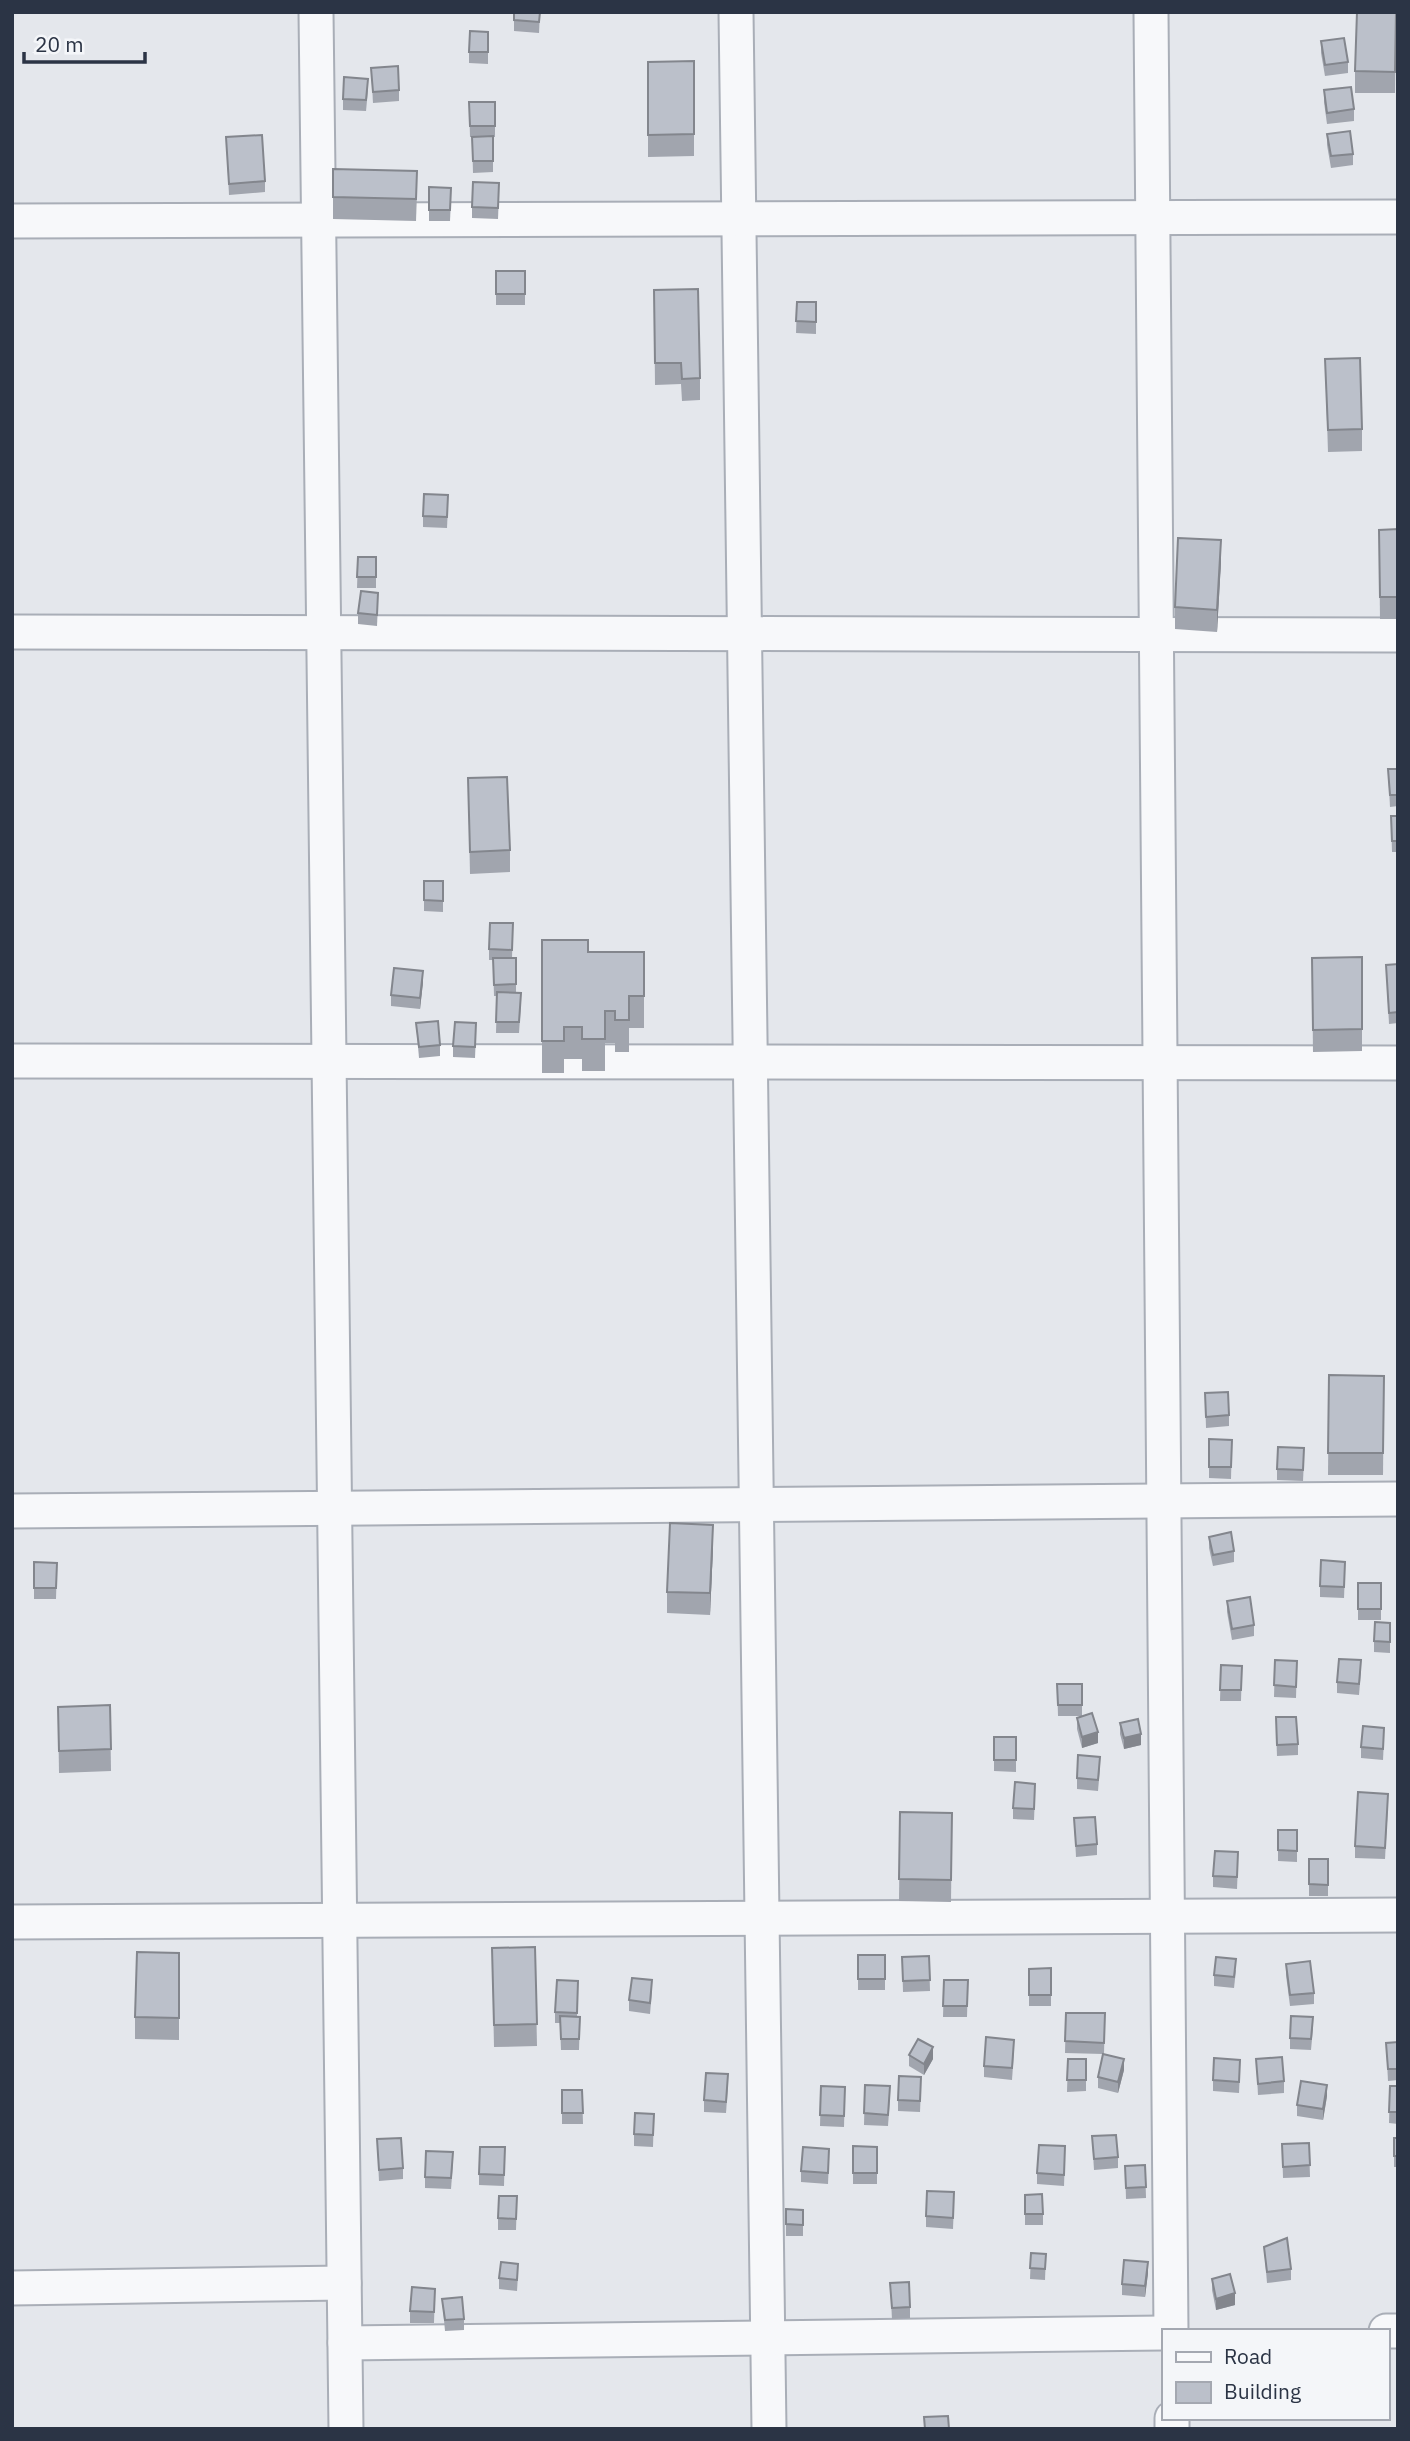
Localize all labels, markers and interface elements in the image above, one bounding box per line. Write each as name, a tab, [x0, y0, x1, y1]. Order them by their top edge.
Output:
scale bar	[24, 21, 145, 65]
text: 20 m	[35, 30, 84, 58]
legend	[1162, 2329, 1389, 2420]
text: Road	[1224, 2342, 1272, 2370]
text: Building	[1224, 2377, 1301, 2405]

